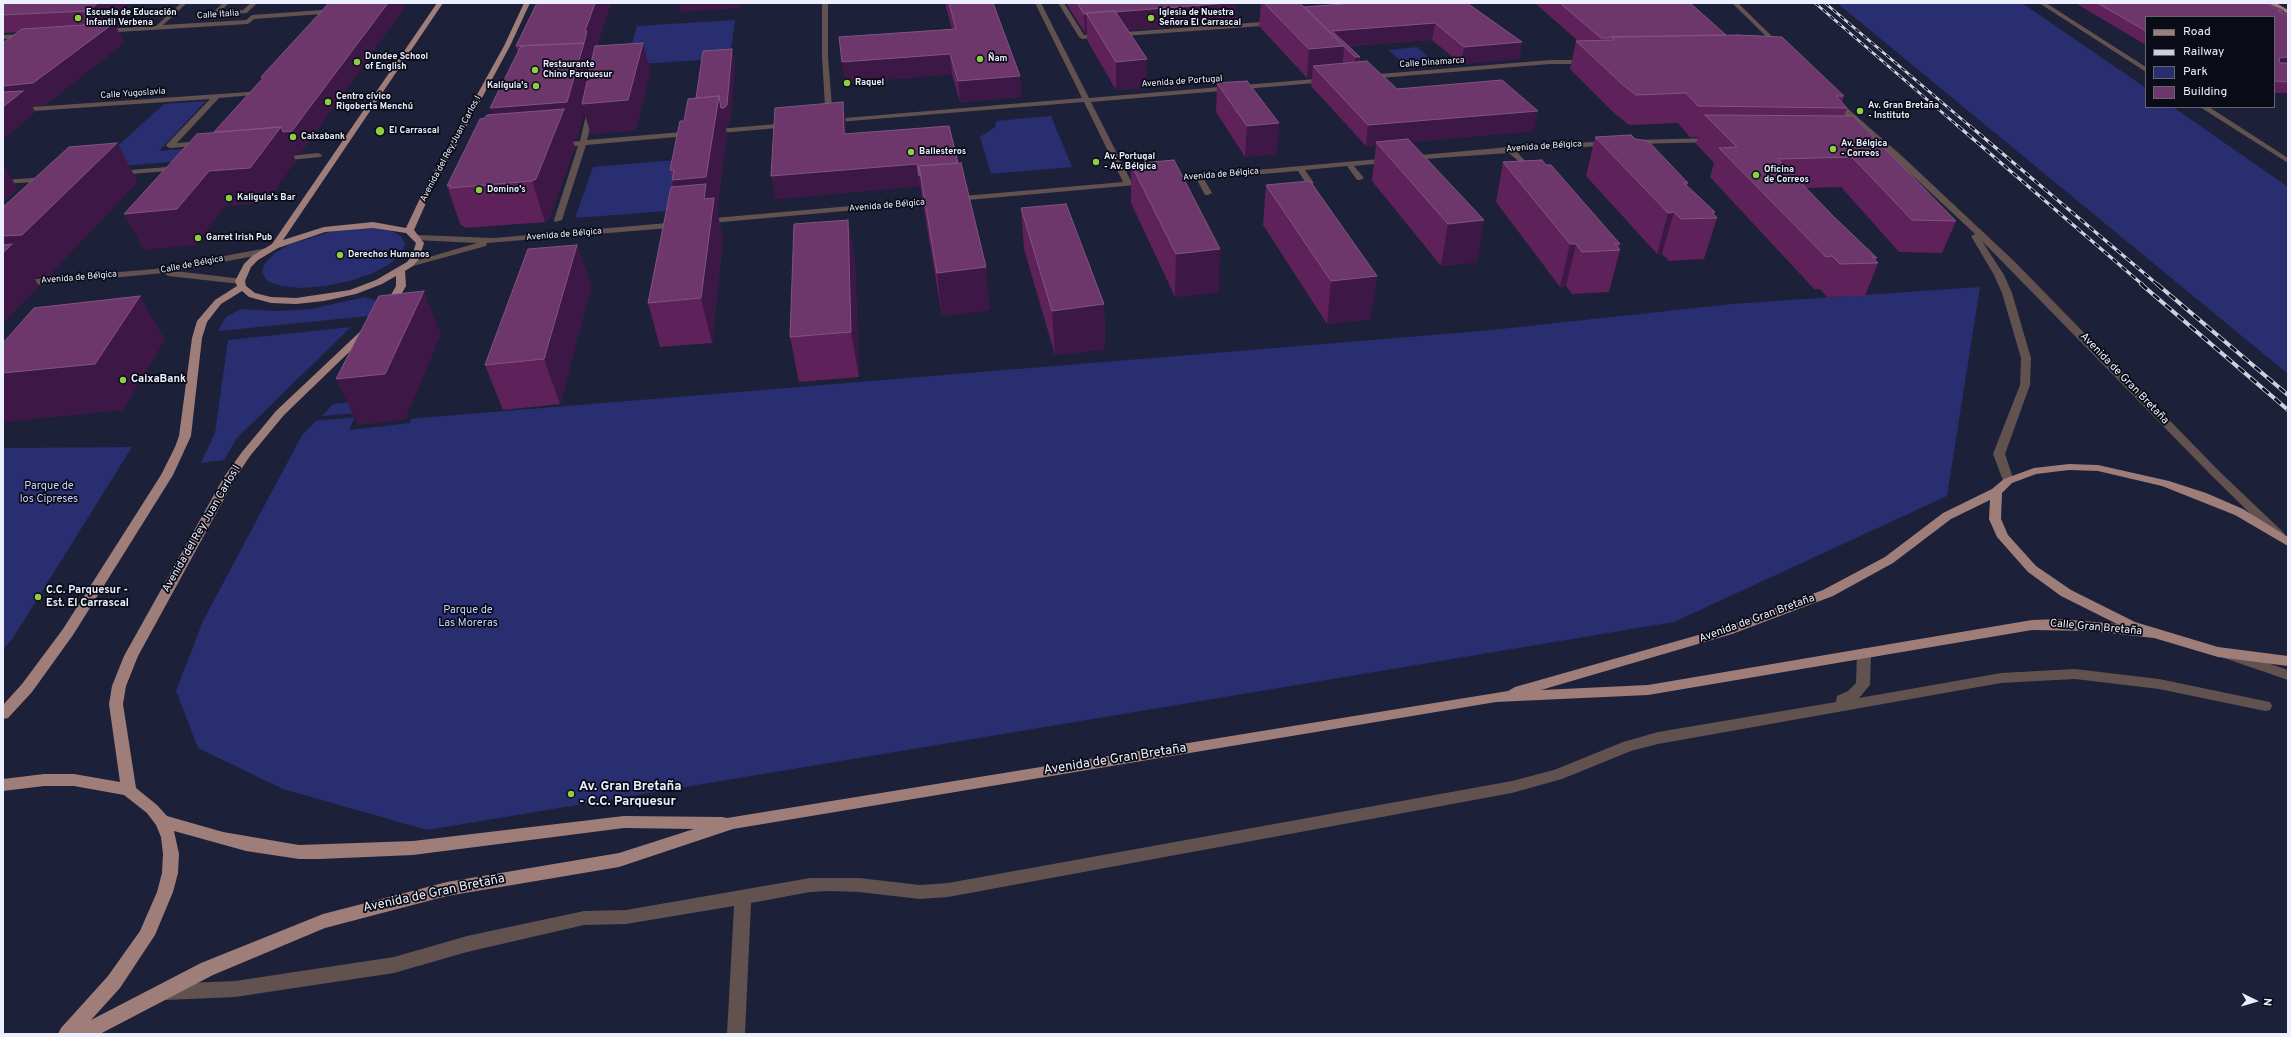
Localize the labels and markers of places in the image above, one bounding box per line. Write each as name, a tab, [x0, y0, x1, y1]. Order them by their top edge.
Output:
place label: Escuela de Educación Infantil Verbena	[86, 8, 177, 29]
place label: Iglesia de Nuestra Señora El Carrascal	[1159, 8, 1241, 29]
marker: Escuela de Educación Infantil Verbena	[73, 13, 83, 23]
marker: Iglesia de Nuestra Señora El Carrascal	[1146, 13, 1156, 23]
place label: Dundee School of English	[365, 52, 428, 73]
marker: Ñam	[975, 54, 985, 64]
place label: Ñam	[988, 54, 1007, 64]
marker: Dundee School of English	[352, 57, 362, 67]
place label: Restaurante Chino Parquesur	[543, 60, 612, 81]
marker: Restaurante Chino Parquesur	[530, 65, 540, 75]
marker: Raquel	[842, 78, 852, 88]
place label: Raquel	[855, 78, 884, 88]
place label: Kalígula's	[487, 81, 528, 91]
marker: Kalígula's	[531, 81, 541, 91]
place label: Centro cívico Rigoberta Menchú	[336, 92, 413, 113]
marker: Centro cívico Rigoberta Menchú	[323, 97, 333, 107]
place label: Av. Gran Bretaña - Instituto	[1868, 101, 1939, 122]
marker: Av. Gran Bretaña - Instituto	[1855, 106, 1865, 116]
marker: El Carrascal	[374, 125, 386, 137]
place label: El Carrascal	[389, 126, 439, 136]
marker: Caixabank	[288, 132, 298, 142]
place label: Caixabank	[301, 132, 345, 142]
place label: Av. Bélgica - Correos	[1841, 139, 1887, 160]
marker: Av. Bélgica - Correos	[1828, 144, 1838, 154]
marker: Ballesteros	[906, 147, 916, 157]
place label: Ballesteros	[919, 147, 966, 157]
place label: Av. Portugal - Av. Bélgica	[1104, 152, 1156, 173]
marker: Av. Portugal - Av. Bélgica	[1091, 157, 1101, 167]
place label: Oficina de Correos	[1764, 165, 1809, 186]
marker: Oficina de Correos	[1751, 170, 1761, 180]
marker: Domino's	[474, 185, 484, 195]
place label: Domino's	[487, 185, 526, 195]
marker: Kaligula's Bar	[224, 193, 234, 203]
place label: Kaligula's Bar	[237, 193, 295, 203]
marker: Garret Irish Pub	[193, 233, 203, 243]
place label: Garret Irish Pub	[206, 233, 272, 243]
marker: Derechos Humanos	[335, 250, 345, 260]
place label: Derechos Humanos	[348, 250, 430, 260]
place label: CaixaBank	[131, 373, 186, 387]
marker: CaixaBank	[118, 375, 128, 385]
place label: C.C. Parquesur - Est. El Carrascal	[46, 584, 129, 610]
marker: C.C. Parquesur - Est. El Carrascal	[33, 592, 43, 602]
place label: Av. Gran Bretaña - C.C. Parquesur	[579, 779, 681, 810]
marker: Av. Gran Bretaña - C.C. Parquesur	[566, 789, 576, 799]

